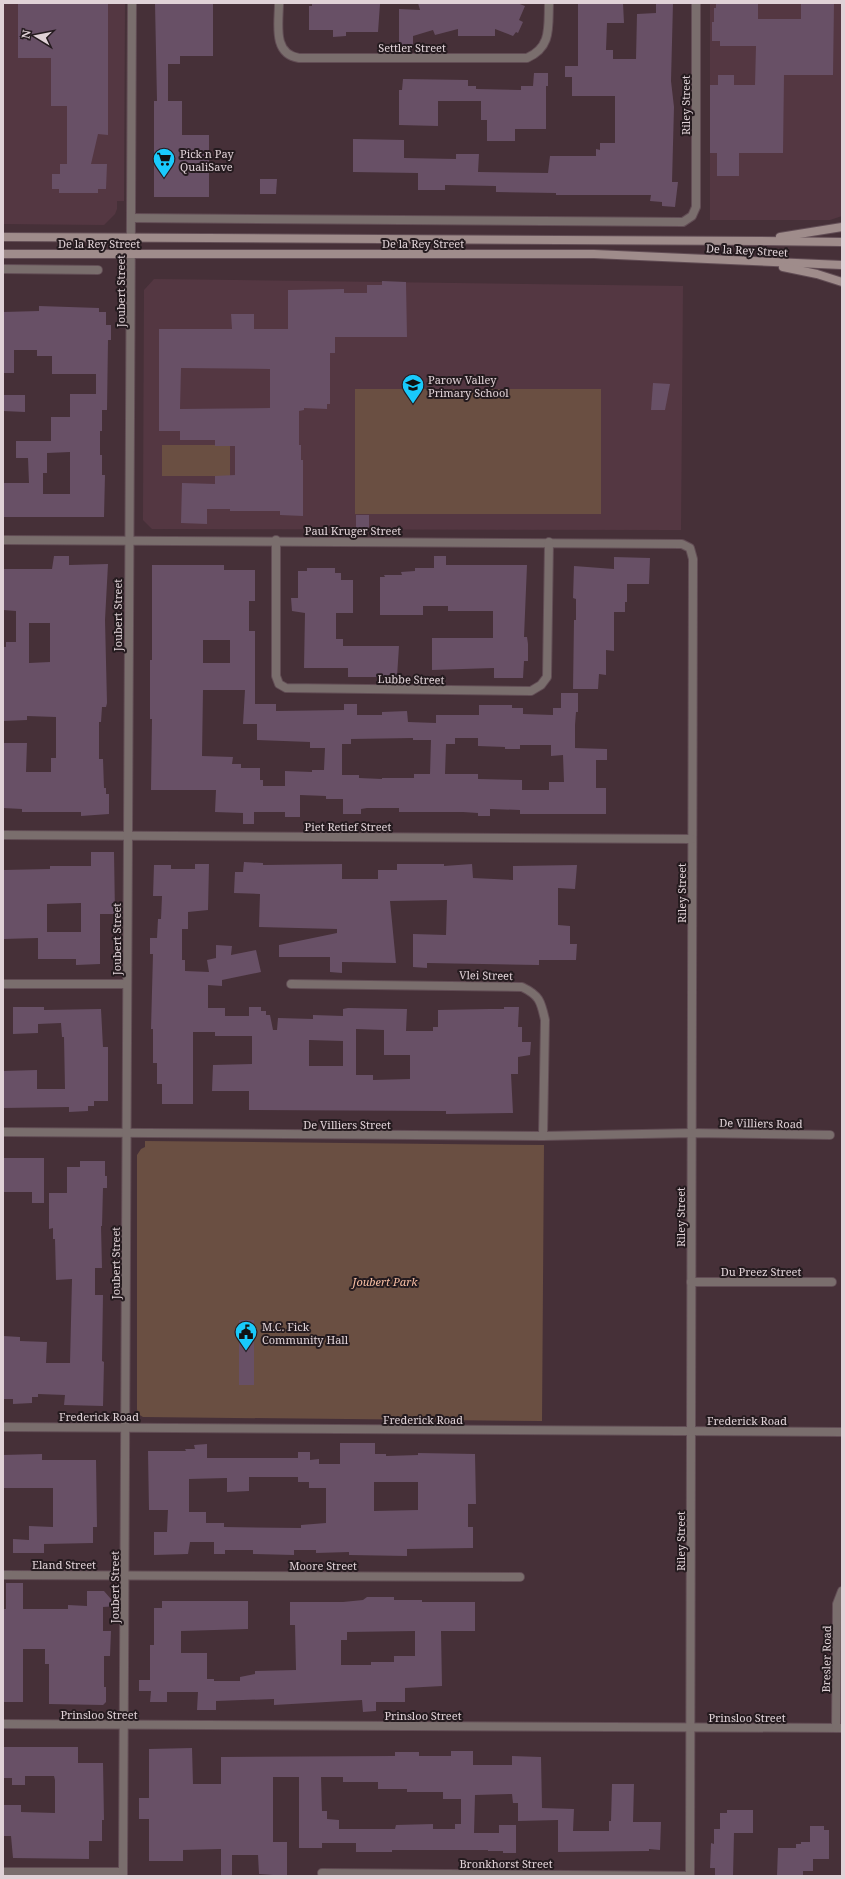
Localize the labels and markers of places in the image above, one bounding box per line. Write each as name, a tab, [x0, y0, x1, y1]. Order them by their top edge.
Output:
supermarket icon: Pick n Pay QualiSave	[151, 146, 177, 179]
place label: Pick n Pay QualiSave	[180, 146, 234, 174]
school or university icon: Parow Valley Primary School	[400, 372, 426, 405]
place label: Parow Valley Primary School	[428, 372, 509, 400]
public building icon: M.C. Fick Community Hall	[233, 1319, 259, 1352]
place label: M.C. Fick Community Hall	[262, 1319, 349, 1347]

